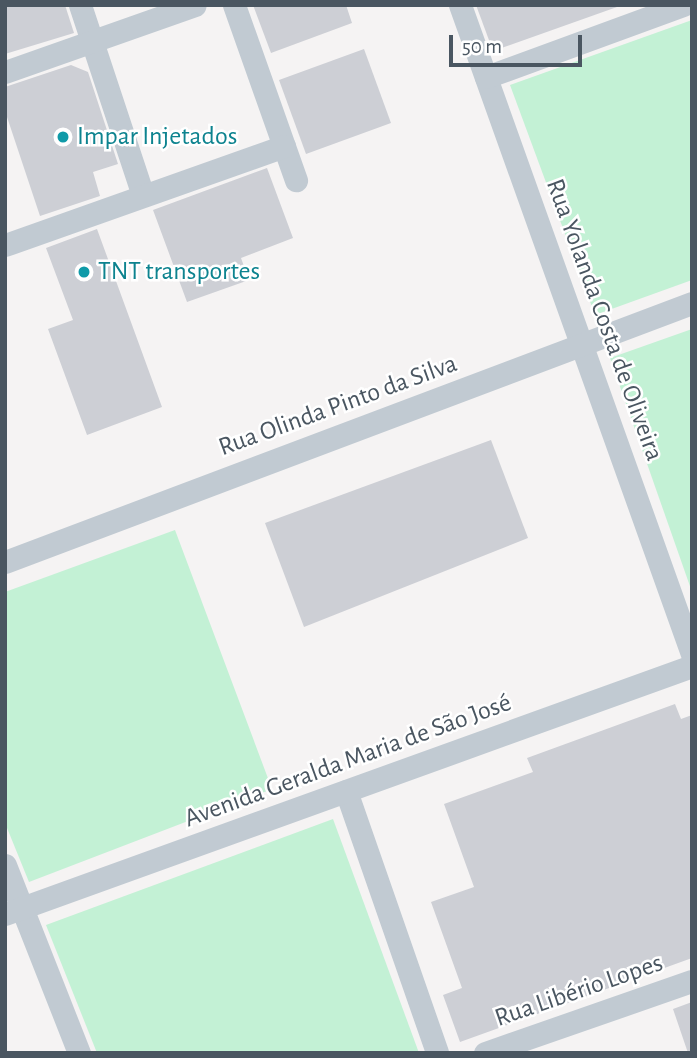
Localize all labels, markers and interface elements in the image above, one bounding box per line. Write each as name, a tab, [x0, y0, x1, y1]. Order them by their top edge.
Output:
scale bar	[452, 21, 585, 65]
text: 50 m	[462, 36, 502, 57]
place label: Impar Injetados	[77, 121, 237, 153]
marker: Impar Injetados	[55, 129, 71, 145]
street label: Rua Yolanda Costa de Oliveira	[538, 175, 670, 465]
place label: TNT transportes	[98, 256, 260, 288]
marker: TNT transportes	[76, 264, 92, 280]
street label: Rua Olinda Pinto da Silva	[215, 348, 461, 464]
street label: Avenida Geralda Maria de São José	[180, 687, 516, 835]
street label: Rua Libério Lopes	[491, 948, 667, 1034]

